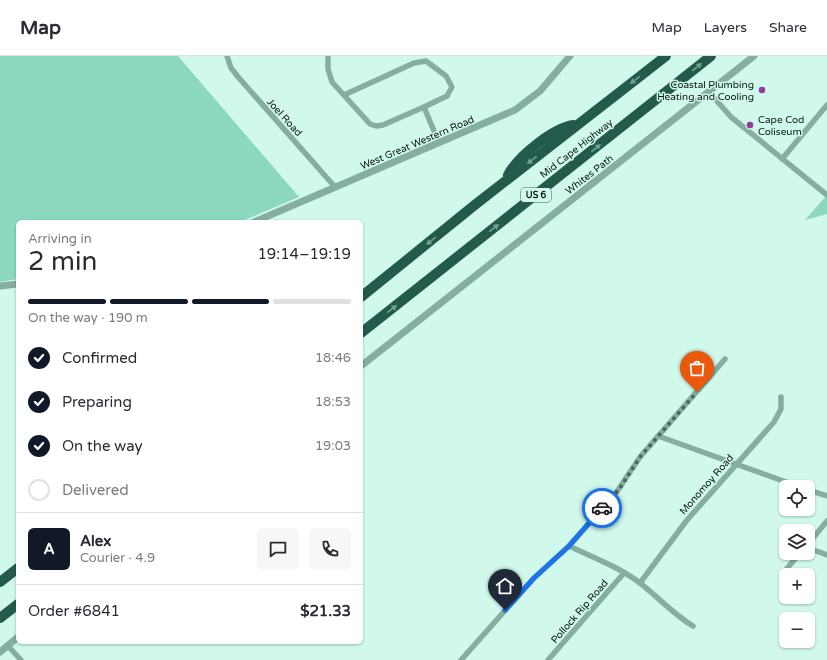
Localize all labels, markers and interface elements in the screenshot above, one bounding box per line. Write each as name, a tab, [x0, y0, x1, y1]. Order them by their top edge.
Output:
text: Map	[20, 17, 61, 39]
text: Map	[652, 19, 682, 36]
text: Layers	[704, 19, 747, 36]
text: Share	[769, 19, 807, 36]
one-way arrow	[692, 63, 703, 71]
one-way arrow	[630, 76, 641, 85]
place label: Coastal Plumbing Heating and Cooling	[657, 79, 754, 103]
marker: Coastal Plumbing Heating and Cooling	[757, 85, 767, 95]
street label: Joel Road	[264, 96, 304, 139]
street label: West Great Western Road	[359, 113, 476, 172]
place label: Cape Cod Coliseum	[758, 114, 804, 138]
street label: Mid Cape Highway	[538, 116, 616, 181]
marker: Cape Cod Coliseum	[745, 120, 755, 130]
one-way arrow	[590, 143, 601, 152]
street label: Whites Path	[563, 152, 616, 197]
one-way arrow	[527, 155, 538, 164]
road number: US 6	[521, 188, 551, 202]
one-way arrow	[488, 224, 499, 233]
text: Arriving in	[28, 231, 92, 247]
one-way arrow	[426, 237, 437, 246]
text: 19:14–19:19	[257, 245, 351, 263]
text: 2 min	[28, 246, 97, 277]
one-way arrow	[386, 305, 397, 313]
text: On the way · 190 m	[28, 310, 148, 326]
icon: check	[28, 347, 50, 369]
text: Confirmed	[62, 349, 137, 367]
text: 18:46	[315, 350, 351, 366]
pin	[680, 351, 714, 392]
icon: bag	[686, 357, 708, 379]
icon: check	[28, 391, 50, 413]
text: Preparing	[62, 393, 132, 411]
text: 18:53	[315, 394, 351, 410]
icon: check	[28, 435, 50, 457]
text: On the way	[62, 437, 142, 455]
text: 19:03	[315, 438, 351, 454]
street label: Monomoy Road	[677, 452, 736, 517]
map controls	[779, 480, 815, 648]
button: locate	[779, 480, 815, 516]
text: Delivered	[62, 481, 129, 499]
courier	[582, 488, 622, 528]
icon: car	[591, 497, 613, 519]
button: layers	[779, 524, 815, 560]
button: chat	[257, 528, 299, 570]
button: phone	[309, 528, 351, 570]
text: Alex	[80, 532, 111, 550]
text: A	[43, 540, 55, 558]
text: Courier · 4.9	[80, 550, 155, 566]
button: +	[779, 568, 815, 604]
pin	[488, 569, 522, 610]
icon: home	[494, 575, 516, 597]
street label: Pollock Rip Road	[549, 577, 611, 646]
text: Order #6841	[28, 602, 120, 620]
text: $21.33	[300, 602, 351, 620]
button: −	[779, 612, 815, 648]

